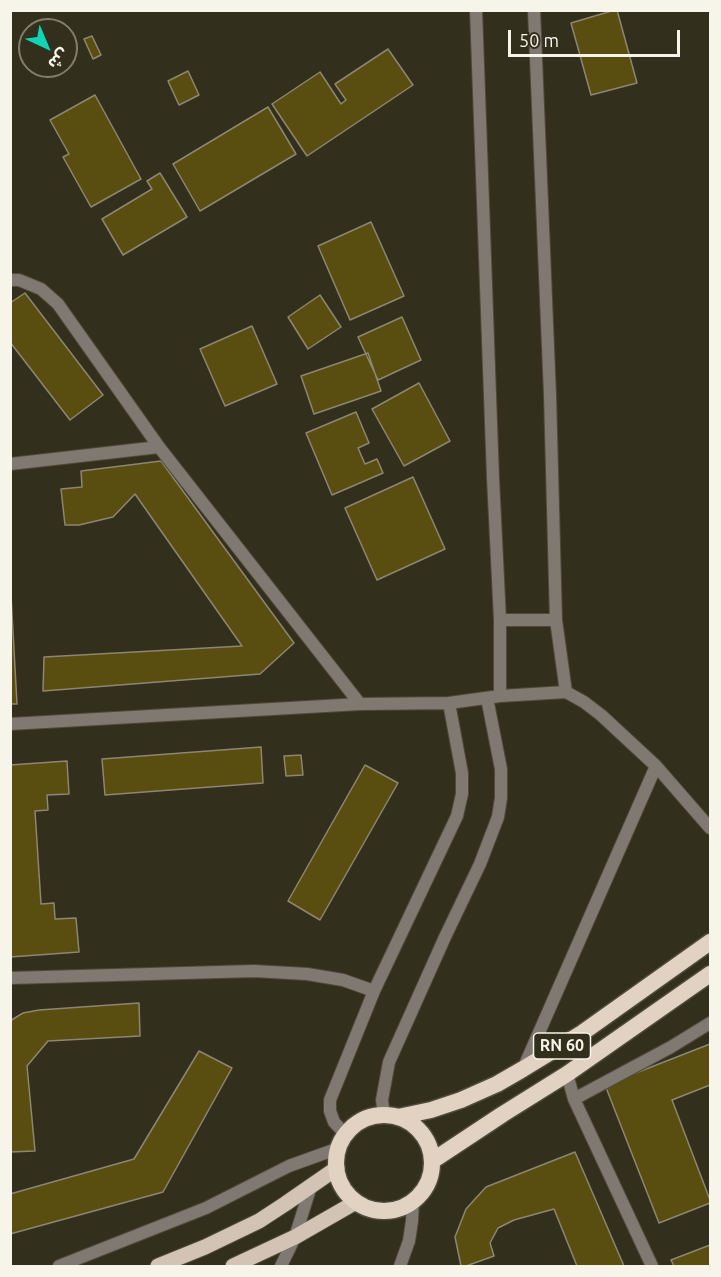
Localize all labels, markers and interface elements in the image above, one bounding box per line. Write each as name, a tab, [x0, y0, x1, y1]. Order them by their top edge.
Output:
north arrow	[18, 18, 78, 78]
scale bar	[511, 18, 684, 56]
text: 50 m	[519, 30, 559, 50]
text: ش	[45, 45, 73, 74]
road number: RN 60	[534, 1033, 590, 1059]

